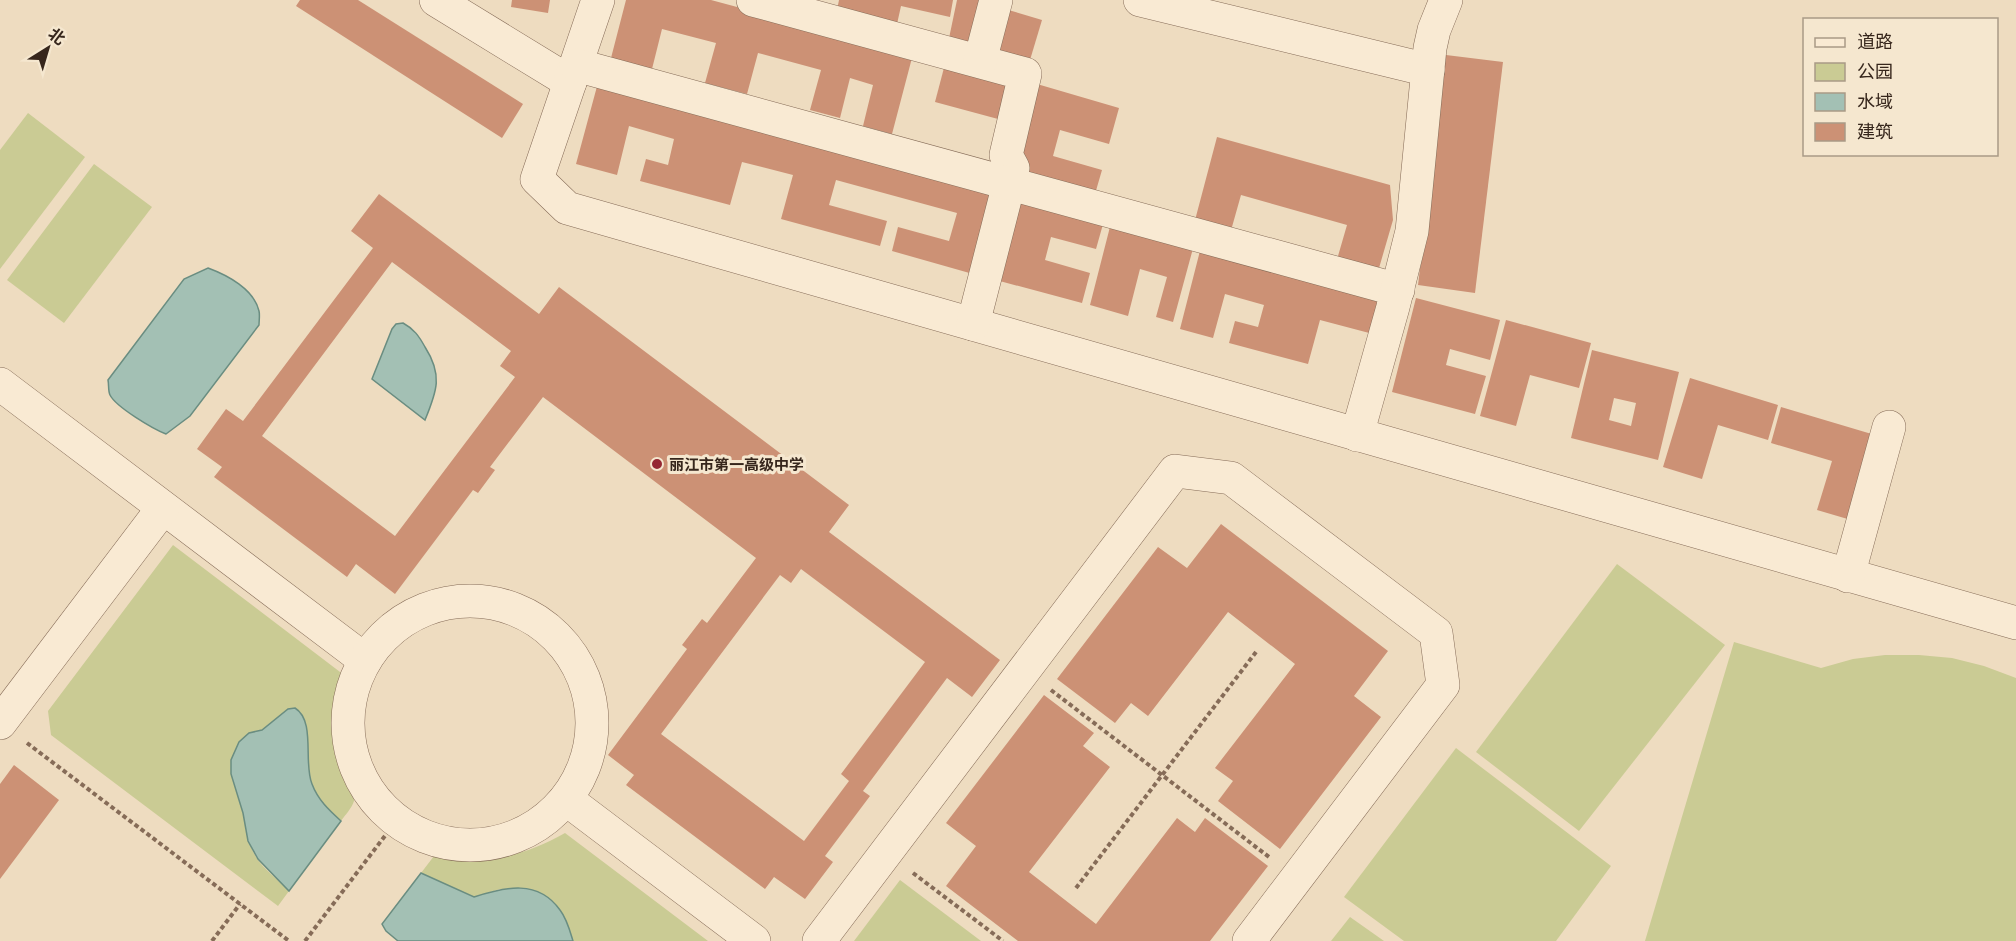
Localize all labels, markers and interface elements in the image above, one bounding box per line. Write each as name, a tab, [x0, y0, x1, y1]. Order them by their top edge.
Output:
north arrow	[18, 18, 78, 78]
legend	[1803, 18, 1998, 156]
text: 北	[44, 22, 70, 50]
text: 道路	[1857, 29, 1893, 54]
text: 公园	[1857, 59, 1893, 84]
text: 水域	[1857, 89, 1893, 114]
text: 建筑	[1857, 119, 1893, 144]
place label: 丽江市第一高级中学	[669, 454, 804, 475]
marker: 丽江市第一高级中学	[650, 457, 664, 471]

